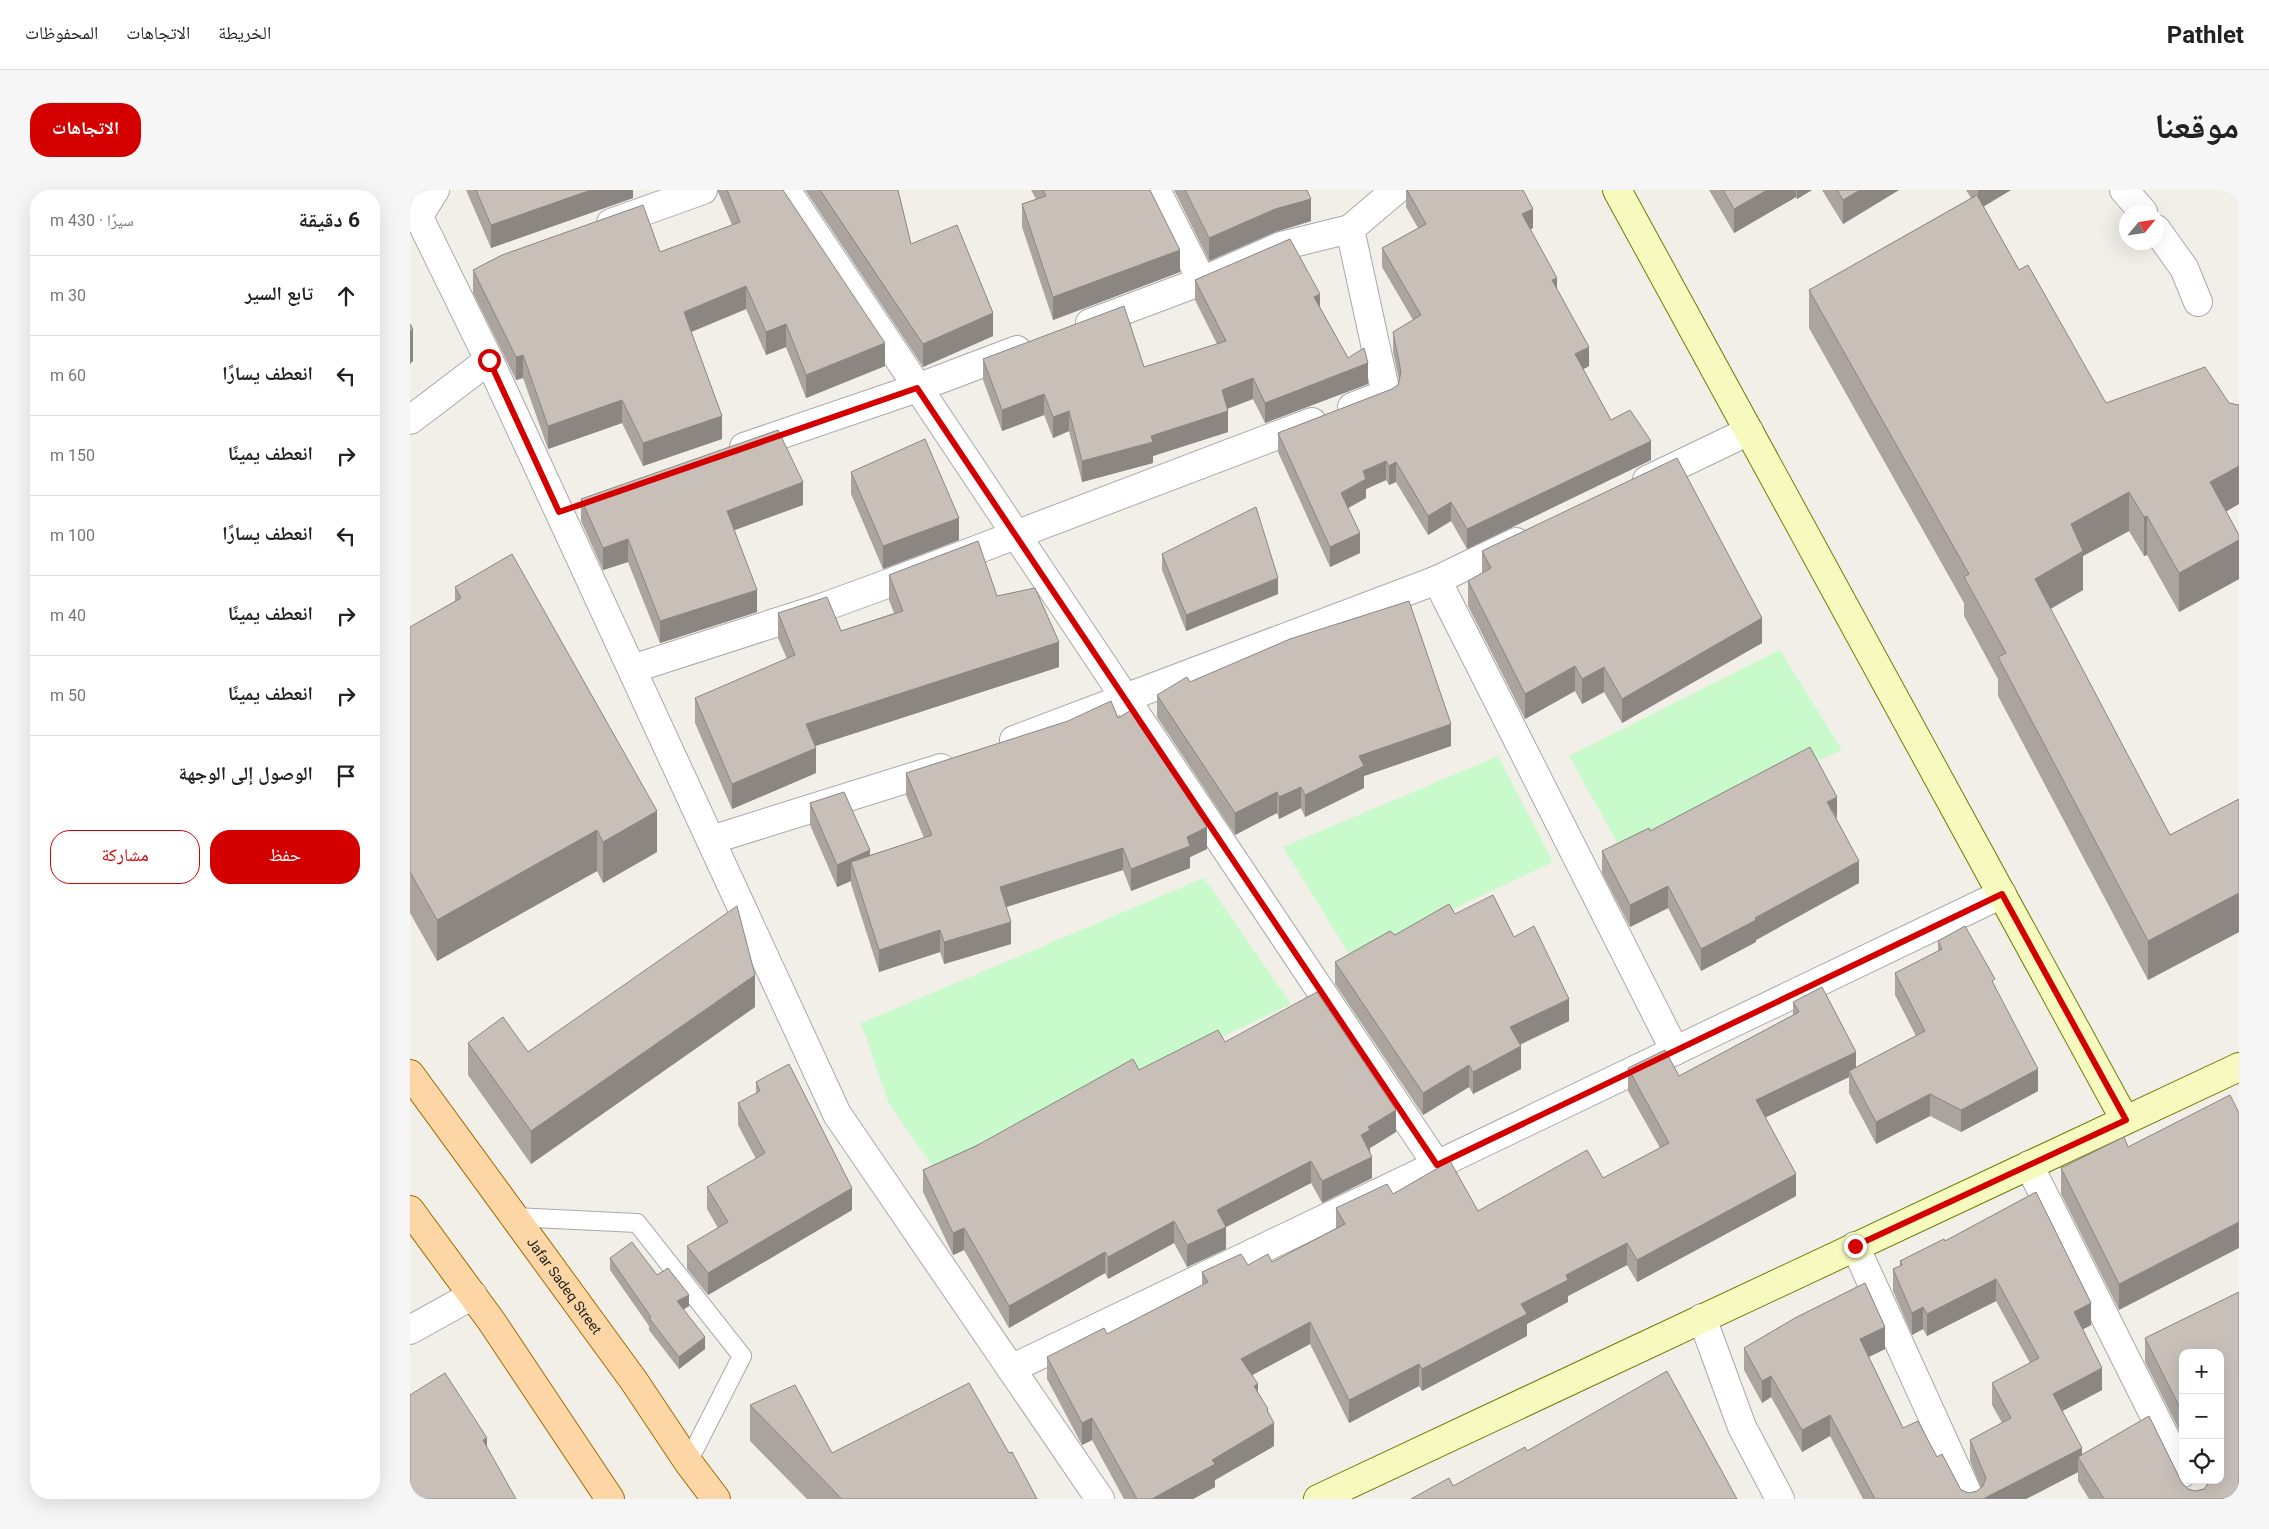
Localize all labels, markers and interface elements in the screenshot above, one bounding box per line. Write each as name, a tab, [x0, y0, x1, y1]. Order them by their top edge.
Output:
text: Pathlet	[2167, 21, 2244, 49]
text: المحفوظات	[25, 22, 98, 43]
text: الاتجاهات	[126, 22, 190, 43]
text: الخريطة	[218, 22, 271, 43]
button: الاتجاهات	[30, 103, 141, 157]
text: موقعنا	[2154, 106, 2239, 147]
north arrow	[2119, 205, 2164, 250]
text: 6 دقيقة	[299, 208, 360, 232]
text: سيرًا · 430 m	[50, 211, 134, 230]
text: تابع السير	[245, 282, 313, 305]
icon: ahead	[332, 282, 360, 310]
text: 30 m	[50, 286, 86, 305]
route start	[478, 349, 501, 372]
text: انعطف يسارًا	[222, 362, 313, 385]
icon: left	[332, 362, 360, 390]
text: 60 m	[50, 366, 86, 385]
text: انعطف يمينًا	[228, 442, 313, 465]
icon: right	[332, 442, 360, 470]
text: 150 m	[50, 446, 95, 465]
text: انعطف يسارًا	[222, 522, 313, 545]
icon: left	[332, 522, 360, 550]
text: 100 m	[50, 526, 95, 545]
text: انعطف يمينًا	[228, 602, 313, 625]
icon: right	[332, 602, 360, 630]
text: 40 m	[50, 606, 86, 625]
text: انعطف يمينًا	[228, 682, 313, 705]
icon: right	[332, 682, 360, 710]
text: 50 m	[50, 686, 86, 705]
text: الوصول إلى الوجهة	[179, 762, 313, 785]
icon: arrive	[332, 762, 360, 790]
button: مشاركة	[50, 830, 200, 884]
button: حفظ	[210, 830, 360, 884]
street label: Jafar Sadeq Street	[524, 1234, 605, 1337]
route end	[1844, 1235, 1867, 1258]
map controls	[2179, 1349, 2224, 1484]
button: +	[2179, 1349, 2224, 1394]
button: −	[2179, 1394, 2224, 1439]
button: locate	[2179, 1439, 2224, 1484]

